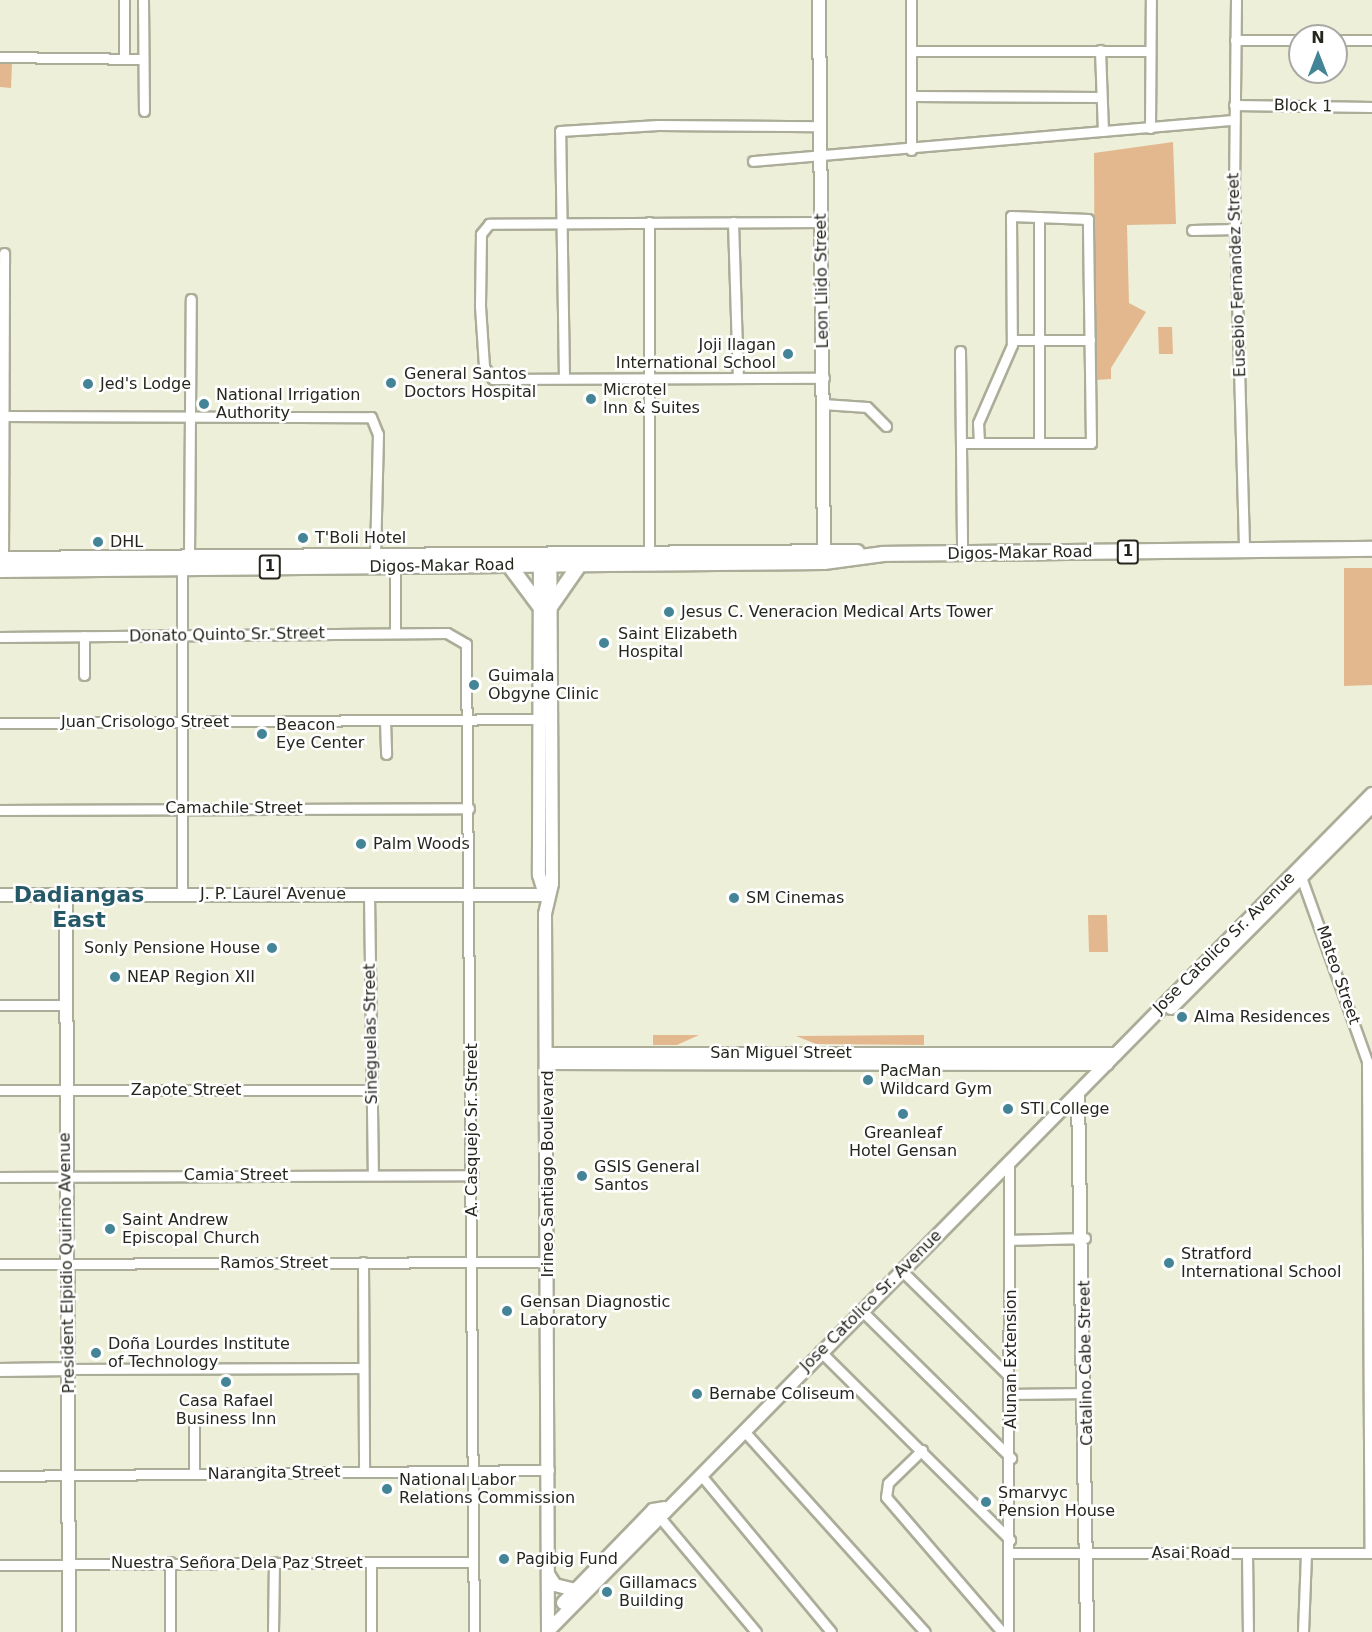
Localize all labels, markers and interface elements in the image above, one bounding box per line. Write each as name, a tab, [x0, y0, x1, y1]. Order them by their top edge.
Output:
north arrow	[1288, 24, 1348, 84]
text: N	[1311, 28, 1325, 47]
street label: Block 1	[1274, 96, 1332, 116]
street label: Eusebio Fernandez Street	[1224, 172, 1250, 378]
street label: Leon Llido Street	[811, 213, 833, 349]
place label: Joji Ilagan International School	[616, 335, 776, 373]
marker: Joji Ilagan International School	[781, 347, 795, 361]
place label: General Santos Doctors Hospital	[404, 364, 536, 402]
place label: Jed's Lodge	[100, 374, 191, 394]
marker: General Santos Doctors Hospital	[382, 374, 400, 392]
marker: Jed's Lodge	[81, 377, 95, 391]
place label: Microtel Inn & Suites	[603, 380, 700, 418]
place label: National Irrigation Authority	[216, 385, 360, 423]
marker: Microtel Inn & Suites	[584, 392, 598, 406]
marker: National Irrigation Authority	[197, 397, 211, 411]
place label: T'Boli Hotel	[315, 528, 406, 548]
marker: T'Boli Hotel	[296, 531, 310, 545]
place label: DHL	[110, 532, 143, 552]
marker: DHL	[91, 535, 105, 549]
road number: 1	[1116, 540, 1140, 564]
street label: Digos-Makar Road	[947, 542, 1093, 564]
road number: 1	[258, 555, 282, 579]
street label: Digos-Makar Road	[369, 555, 515, 577]
place label: Jesus C. Veneracion Medical Arts Tower	[681, 602, 993, 622]
marker: Jesus C. Veneracion Medical Arts Tower	[662, 605, 676, 619]
street label: Donato Quinto Sr. Street	[129, 624, 325, 646]
place label: Saint Elizabeth Hospital	[618, 624, 738, 662]
marker: Saint Elizabeth Hospital	[595, 634, 613, 652]
place label: Guimala Obgyne Clinic	[488, 666, 599, 704]
marker: Guimala Obgyne Clinic	[465, 676, 483, 694]
street label: Juan Crisologo Street	[61, 712, 229, 732]
place label: Beacon Eye Center	[276, 715, 364, 753]
marker: Beacon Eye Center	[253, 725, 271, 743]
street label: Camachile Street	[165, 798, 303, 818]
place label: Palm Woods	[373, 834, 470, 854]
marker: Palm Woods	[354, 837, 368, 851]
street label: Jose Catolico Sr. Avenue	[1149, 868, 1299, 1018]
district label: Dadiangas East	[14, 881, 144, 932]
street label: J. P. Laurel Avenue	[200, 884, 346, 904]
place label: SM Cinemas	[746, 888, 844, 908]
marker: SM Cinemas	[727, 891, 741, 905]
street label: Mateo Street	[1312, 923, 1364, 1027]
place label: Sonly Pensione House	[84, 938, 260, 958]
marker: Sonly Pensione House	[265, 941, 279, 955]
street label: Sineguelas Street	[360, 963, 382, 1105]
place label: NEAP Region XII	[127, 967, 255, 987]
marker: NEAP Region XII	[108, 970, 122, 984]
place label: Alma Residences	[1194, 1007, 1330, 1027]
marker: Alma Residences	[1175, 1010, 1189, 1024]
street label: A. Casquejo Sr. Street	[462, 1043, 482, 1217]
street label: San Miguel Street	[710, 1043, 852, 1063]
place label: PacMan Wildcard Gym	[880, 1061, 992, 1099]
street label: Irineo Santiago Boulevard	[538, 1070, 558, 1278]
marker: PacMan Wildcard Gym	[861, 1073, 875, 1087]
street label: Zapote Street	[131, 1080, 241, 1100]
place label: STI College	[1020, 1099, 1109, 1119]
marker: STI College	[1001, 1102, 1015, 1116]
marker: Greanleaf Hotel Gensan	[896, 1107, 910, 1121]
place label: Greanleaf Hotel Gensan	[849, 1123, 957, 1161]
street label: President Elpidio Quirino Avenue	[55, 1132, 79, 1394]
place label: GSIS General Santos	[594, 1157, 700, 1195]
street label: Camia Street	[184, 1165, 288, 1185]
marker: GSIS General Santos	[575, 1169, 589, 1183]
place label: Saint Andrew Episcopal Church	[122, 1210, 260, 1248]
marker: Saint Andrew Episcopal Church	[103, 1222, 117, 1236]
street label: Jose Catolico Sr. Avenue	[796, 1226, 946, 1376]
place label: Stratford International School	[1181, 1244, 1341, 1282]
street label: Ramos Street	[220, 1253, 328, 1273]
marker: Stratford International School	[1162, 1256, 1176, 1270]
street label: Catalino Cabe Street	[1075, 1280, 1097, 1446]
street label: Alunan Extension	[1001, 1289, 1021, 1429]
place label: Gensan Diagnostic Laboratory	[520, 1292, 670, 1330]
marker: Gensan Diagnostic Laboratory	[498, 1302, 516, 1320]
place label: Doña Lourdes Institute of Technology	[108, 1334, 290, 1372]
marker: Doña Lourdes Institute of Technology	[89, 1346, 103, 1360]
marker: Casa Rafael Business Inn	[219, 1375, 233, 1389]
place label: Bernabe Coliseum	[709, 1384, 855, 1404]
marker: Bernabe Coliseum	[690, 1387, 704, 1401]
place label: Casa Rafael Business Inn	[176, 1391, 276, 1429]
street label: Narangita Street	[208, 1462, 340, 1484]
place label: National Labor Relations Commission	[399, 1470, 575, 1508]
marker: National Labor Relations Commission	[380, 1482, 394, 1496]
place label: Smarvyc Pension House	[998, 1483, 1115, 1521]
marker: Smarvyc Pension House	[979, 1495, 993, 1509]
street label: Asai Road	[1152, 1543, 1230, 1563]
place label: Pagibig Fund	[516, 1549, 618, 1569]
marker: Pagibig Fund	[497, 1552, 511, 1566]
street label: Nuestra Señora Dela Paz Street	[111, 1553, 363, 1573]
place label: Gillamacs Building	[619, 1573, 697, 1611]
marker: Gillamacs Building	[600, 1585, 614, 1599]

